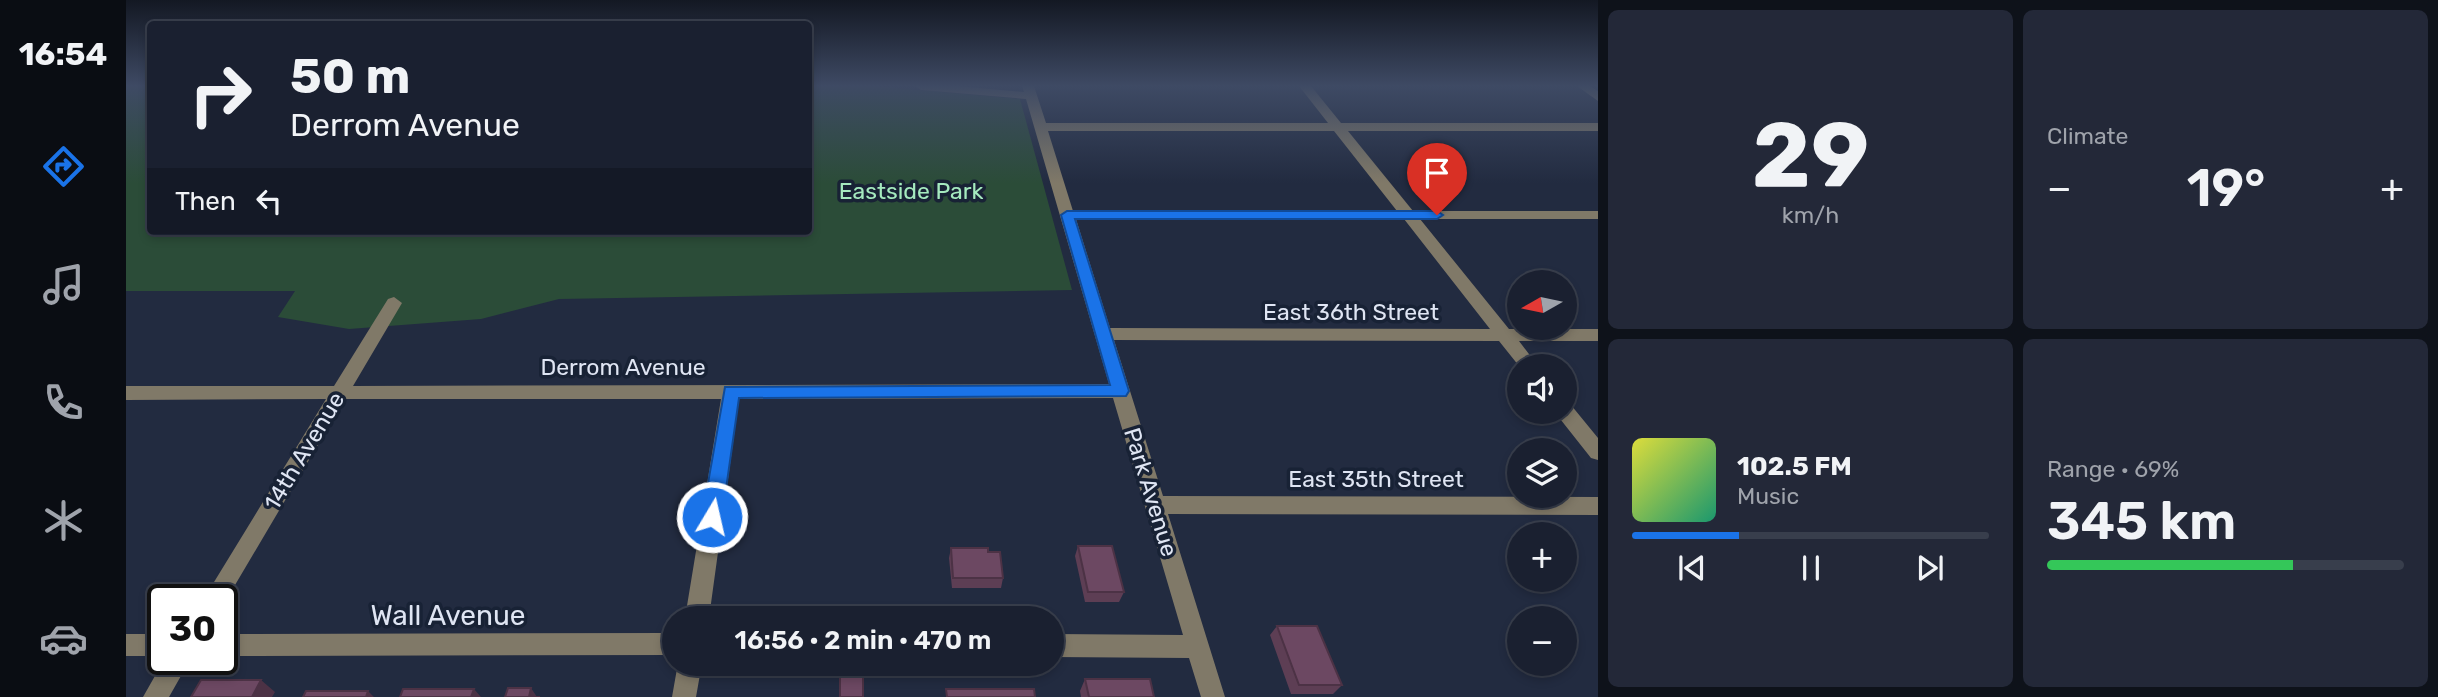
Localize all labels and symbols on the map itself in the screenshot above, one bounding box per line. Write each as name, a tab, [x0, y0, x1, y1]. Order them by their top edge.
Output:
pin	[1407, 143, 1467, 215]
park label: Eastside Park	[839, 177, 983, 205]
north arrow	[1507, 270, 1577, 340]
street label: East 36th Street	[1263, 298, 1439, 326]
street label: Derrom Avenue	[540, 353, 706, 381]
street label: 14th Avenue	[258, 387, 350, 515]
street label: Park Avenue	[1118, 424, 1184, 560]
street label: East 35th Street	[1288, 465, 1464, 493]
position arrow	[675, 480, 749, 554]
speed limit sign: 30	[147, 584, 238, 675]
street label: Wall Avenue	[370, 599, 526, 632]

